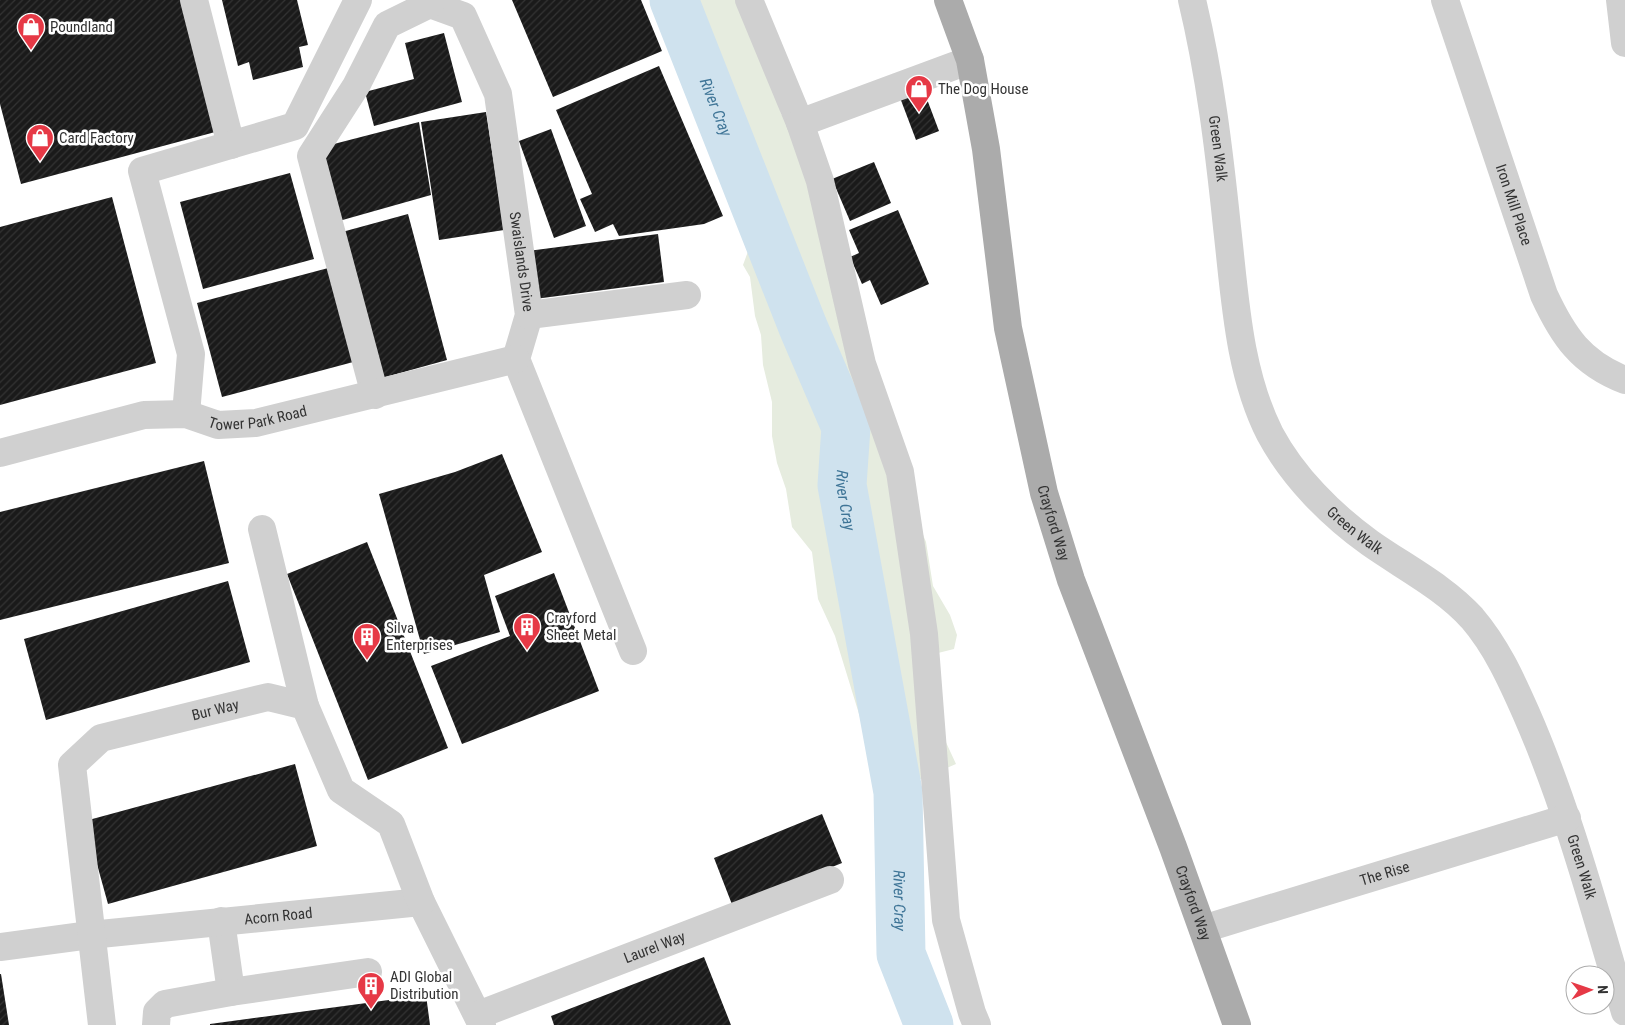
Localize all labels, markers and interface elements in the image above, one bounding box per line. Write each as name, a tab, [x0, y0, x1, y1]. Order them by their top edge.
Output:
shop icon: Poundland	[16, 12, 46, 51]
place label: Poundland	[50, 18, 113, 36]
shop icon: The Dog House	[904, 74, 934, 113]
water label: River Cray	[696, 75, 736, 140]
place label: The Dog House	[938, 80, 1028, 98]
street label: Green Walk	[1205, 114, 1231, 183]
shop icon: Card Factory	[25, 123, 55, 162]
place label: Card Factory	[59, 129, 134, 147]
street label: Iron Mill Place	[1492, 162, 1536, 248]
street label: Swaislands Drive	[506, 211, 537, 313]
street label: Tower Park Road	[206, 402, 309, 434]
water label: River Cray	[832, 469, 859, 533]
street label: Crayford Way	[1034, 484, 1074, 563]
street label: Green Walk	[1323, 503, 1386, 558]
place label: Crayford Sheet Metal	[546, 609, 616, 644]
building icon: Crayford Sheet Metal	[512, 612, 542, 651]
place label: Silva Enterprises	[386, 619, 453, 654]
building icon: Silva Enterprises	[352, 622, 382, 661]
street label: Bur Way	[190, 695, 241, 724]
street label: Green Walk	[1563, 832, 1600, 902]
street label: The Rise	[1358, 858, 1412, 890]
street label: Crayford Way	[1171, 863, 1215, 943]
water label: River Cray	[889, 870, 910, 932]
street label: Acorn Road	[243, 904, 313, 929]
street label: Laurel Way	[621, 927, 688, 967]
north arrow	[1565, 965, 1615, 1015]
place label: ADI Global Distribution	[390, 968, 459, 1003]
building icon: ADI Global Distribution	[356, 971, 386, 1010]
text: N	[1595, 985, 1611, 994]

